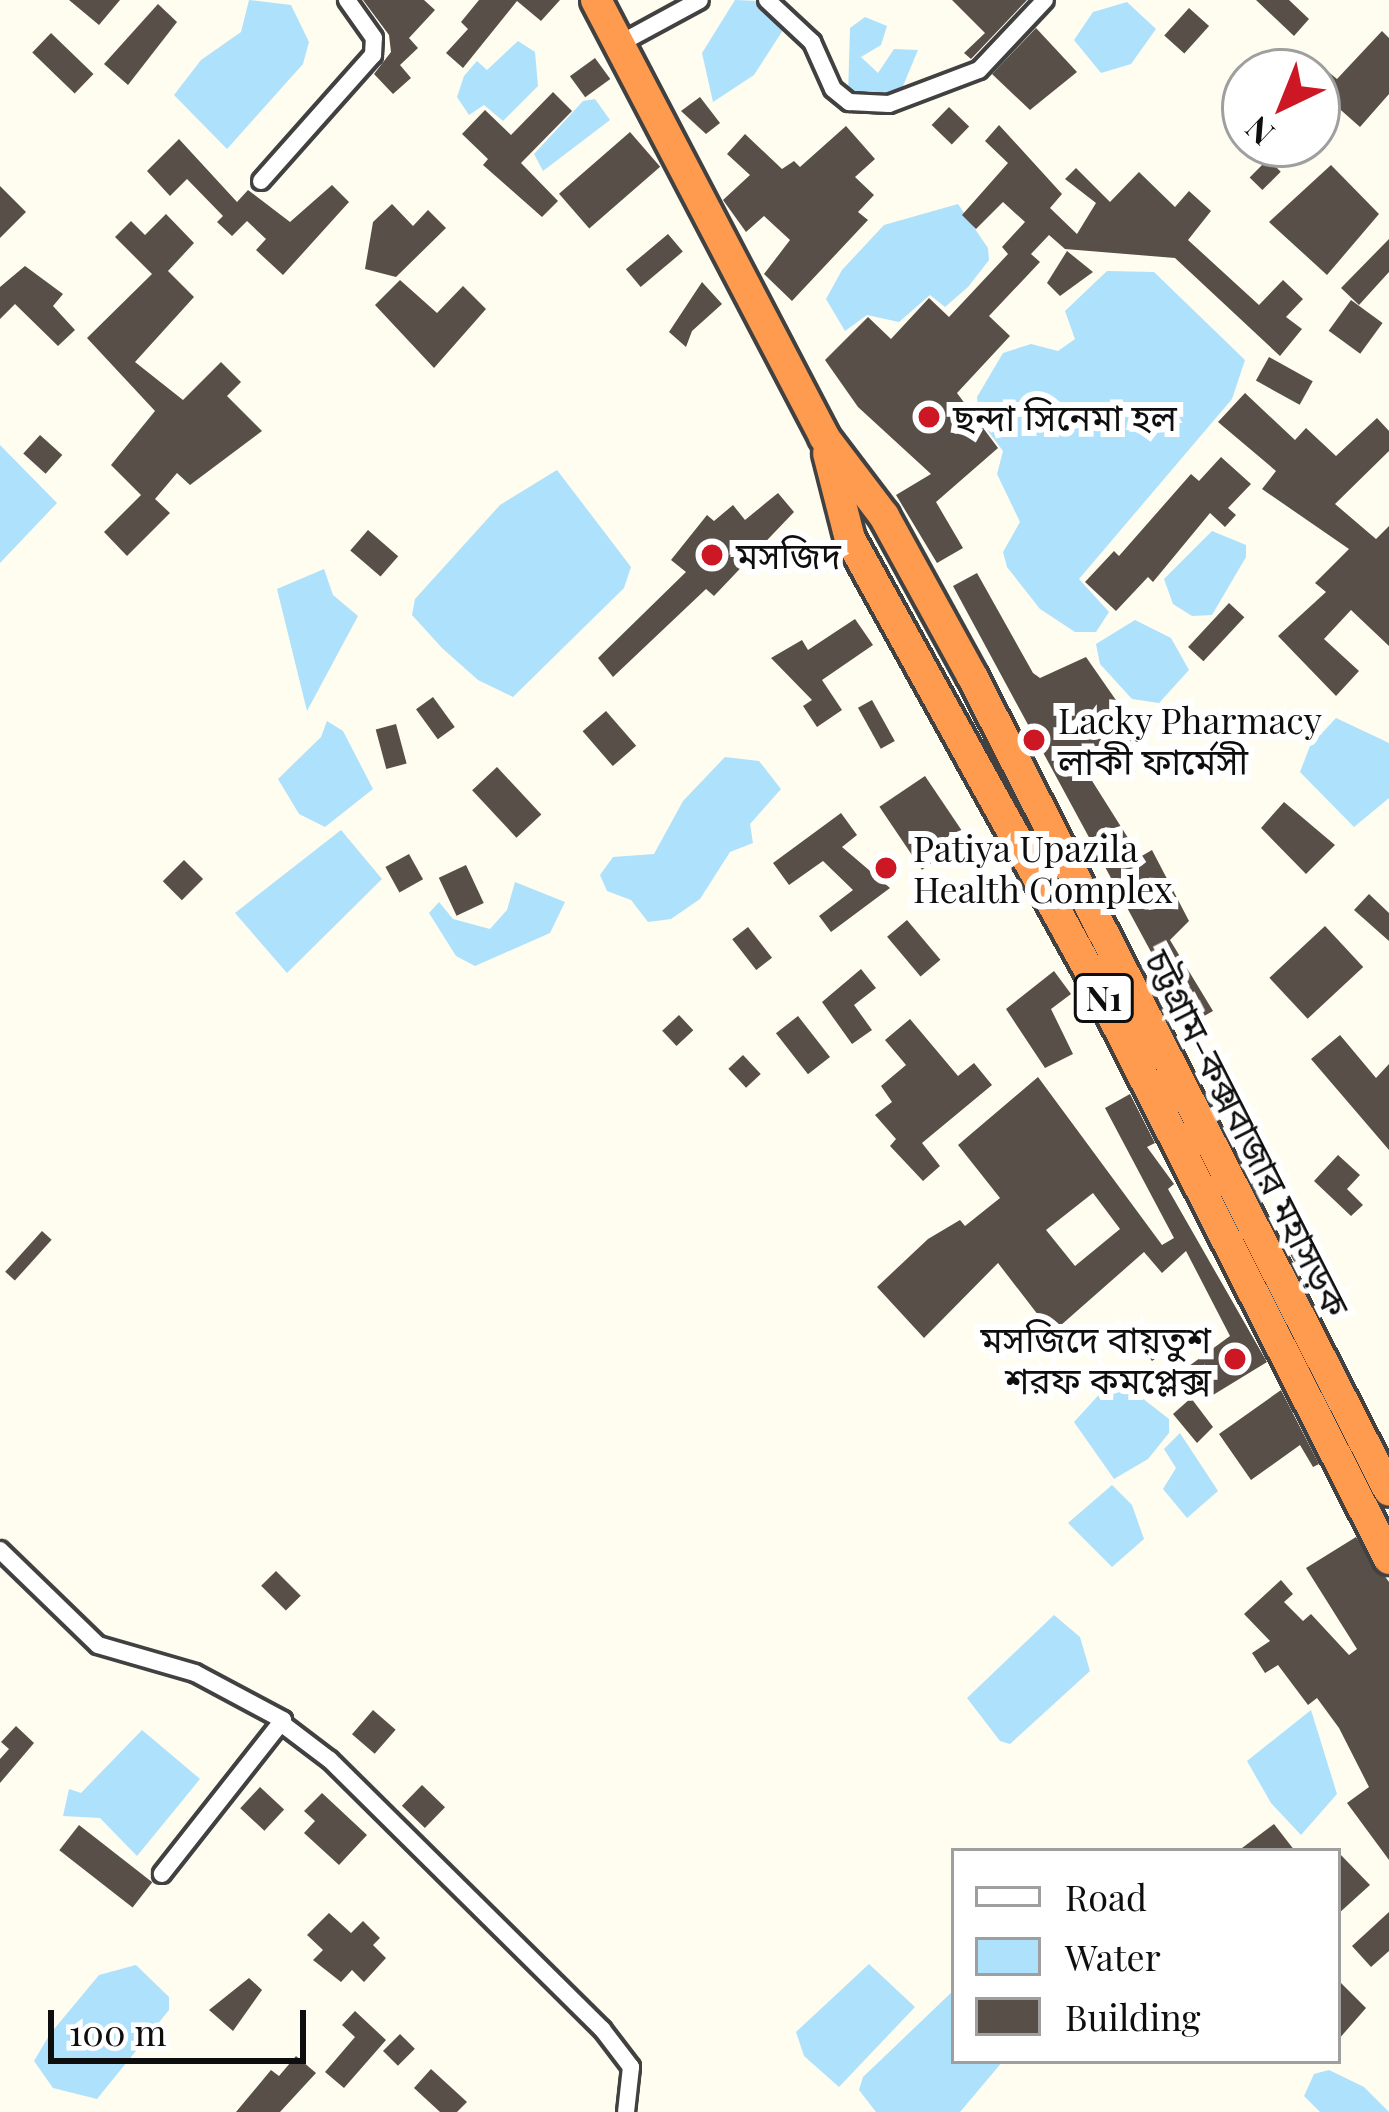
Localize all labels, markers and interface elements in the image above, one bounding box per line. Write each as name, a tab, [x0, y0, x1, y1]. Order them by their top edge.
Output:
north arrow	[1221, 48, 1341, 168]
text: N	[1235, 108, 1282, 156]
place label: ছন্দা সিনেমা হল	[953, 395, 1177, 439]
marker: ছন্দা সিনেমা হল	[916, 404, 942, 430]
place label: মসজিদ	[736, 533, 841, 577]
marker: মসজিদ	[699, 542, 725, 568]
place label: Lacky Pharmacy লাকী ফার্মেসী	[1058, 697, 1323, 782]
marker: Lacky Pharmacy লাকী ফার্মেসী	[1021, 727, 1047, 753]
place label: Patiya Upazila Health Complex	[913, 825, 1173, 910]
marker: Patiya Upazila Health Complex	[870, 852, 902, 884]
street label: চট্টগ্রাম-কক্সবাজার মহাসড়ক	[1137, 943, 1359, 1323]
road number: N1	[1071, 971, 1137, 1025]
place label: মসজিদে বায়তুশ শরফ কমপ্লেক্স	[981, 1316, 1211, 1401]
marker: মসজিদে বায়তুশ শরফ কমপ্লেক্স	[1222, 1346, 1248, 1372]
legend	[951, 1848, 1341, 2064]
text: Road	[1065, 1872, 1147, 1920]
text: Water	[1065, 1932, 1161, 1980]
scale bar	[54, 1986, 312, 2060]
text: Building	[1065, 1992, 1200, 2040]
text: 100 m	[69, 2007, 166, 2055]

